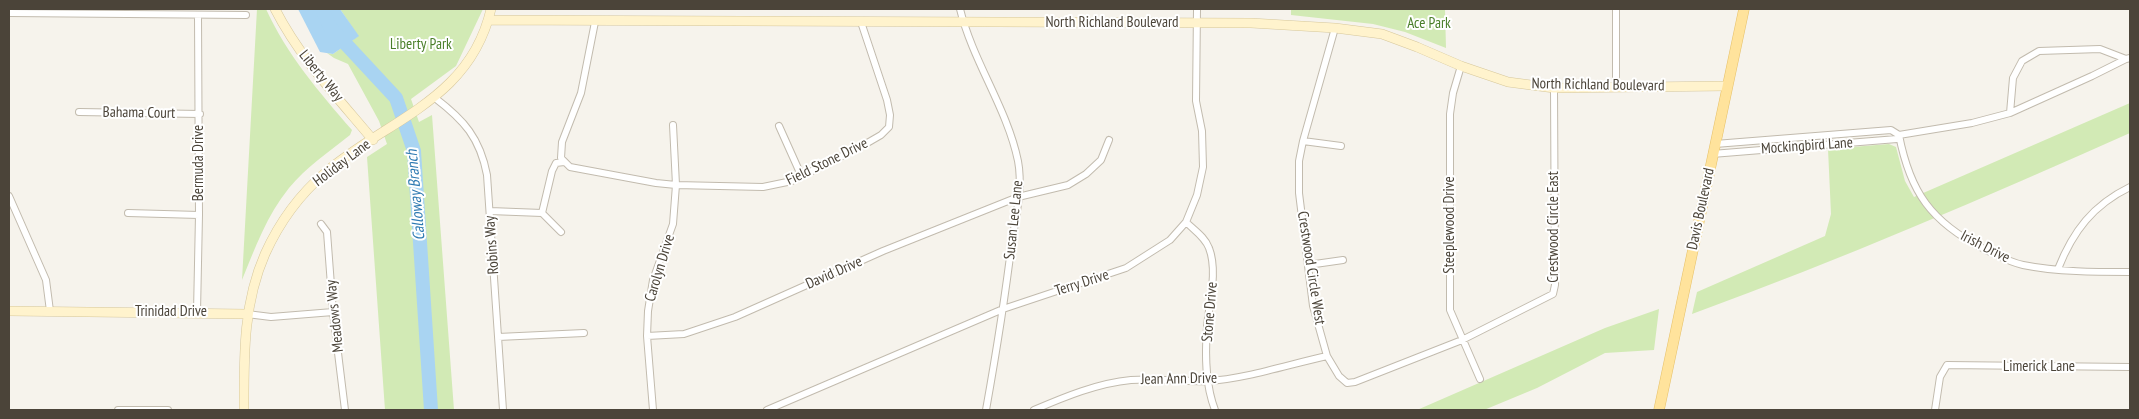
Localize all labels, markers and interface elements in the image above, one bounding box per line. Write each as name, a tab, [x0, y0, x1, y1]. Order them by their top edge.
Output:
street label: North Richland Boulevard	[1046, 14, 1178, 32]
park label: Ace Park	[1407, 15, 1451, 33]
park label: Liberty Park	[390, 36, 452, 54]
street label: Liberty Way	[295, 47, 347, 105]
street label: North Richland Boulevard	[1531, 75, 1665, 95]
street label: Bahama Court	[103, 103, 175, 123]
street label: Bermuda Drive	[190, 125, 208, 201]
street label: Field Stone Drive	[783, 134, 871, 190]
street label: Mockingbird Lane	[1761, 134, 1853, 158]
street label: Holiday Lane	[310, 136, 374, 190]
water label: Calloway Branch	[402, 149, 430, 241]
street label: Davis Boulevard	[1684, 166, 1718, 252]
street label: Crestwood Circle East	[1545, 171, 1563, 283]
street label: Steeplewood Drive	[1441, 176, 1459, 274]
street label: Susan Lee Lane	[1001, 179, 1027, 261]
street label: Crestwood Circle West	[1293, 210, 1329, 326]
street label: Robins Way	[481, 215, 503, 275]
street label: Irish Drive	[1957, 227, 2013, 267]
street label: Carolyn Drive	[641, 232, 679, 304]
street label: David Drive	[803, 253, 865, 293]
street label: Terry Drive	[1053, 266, 1111, 300]
street label: Meadows Way	[322, 279, 348, 353]
street label: Stone Drive	[1198, 281, 1222, 343]
street label: Trinidad Drive	[135, 303, 207, 321]
street label: Limerick Lane	[2003, 358, 2075, 376]
street label: Jean Ann Drive	[1141, 369, 1217, 389]

